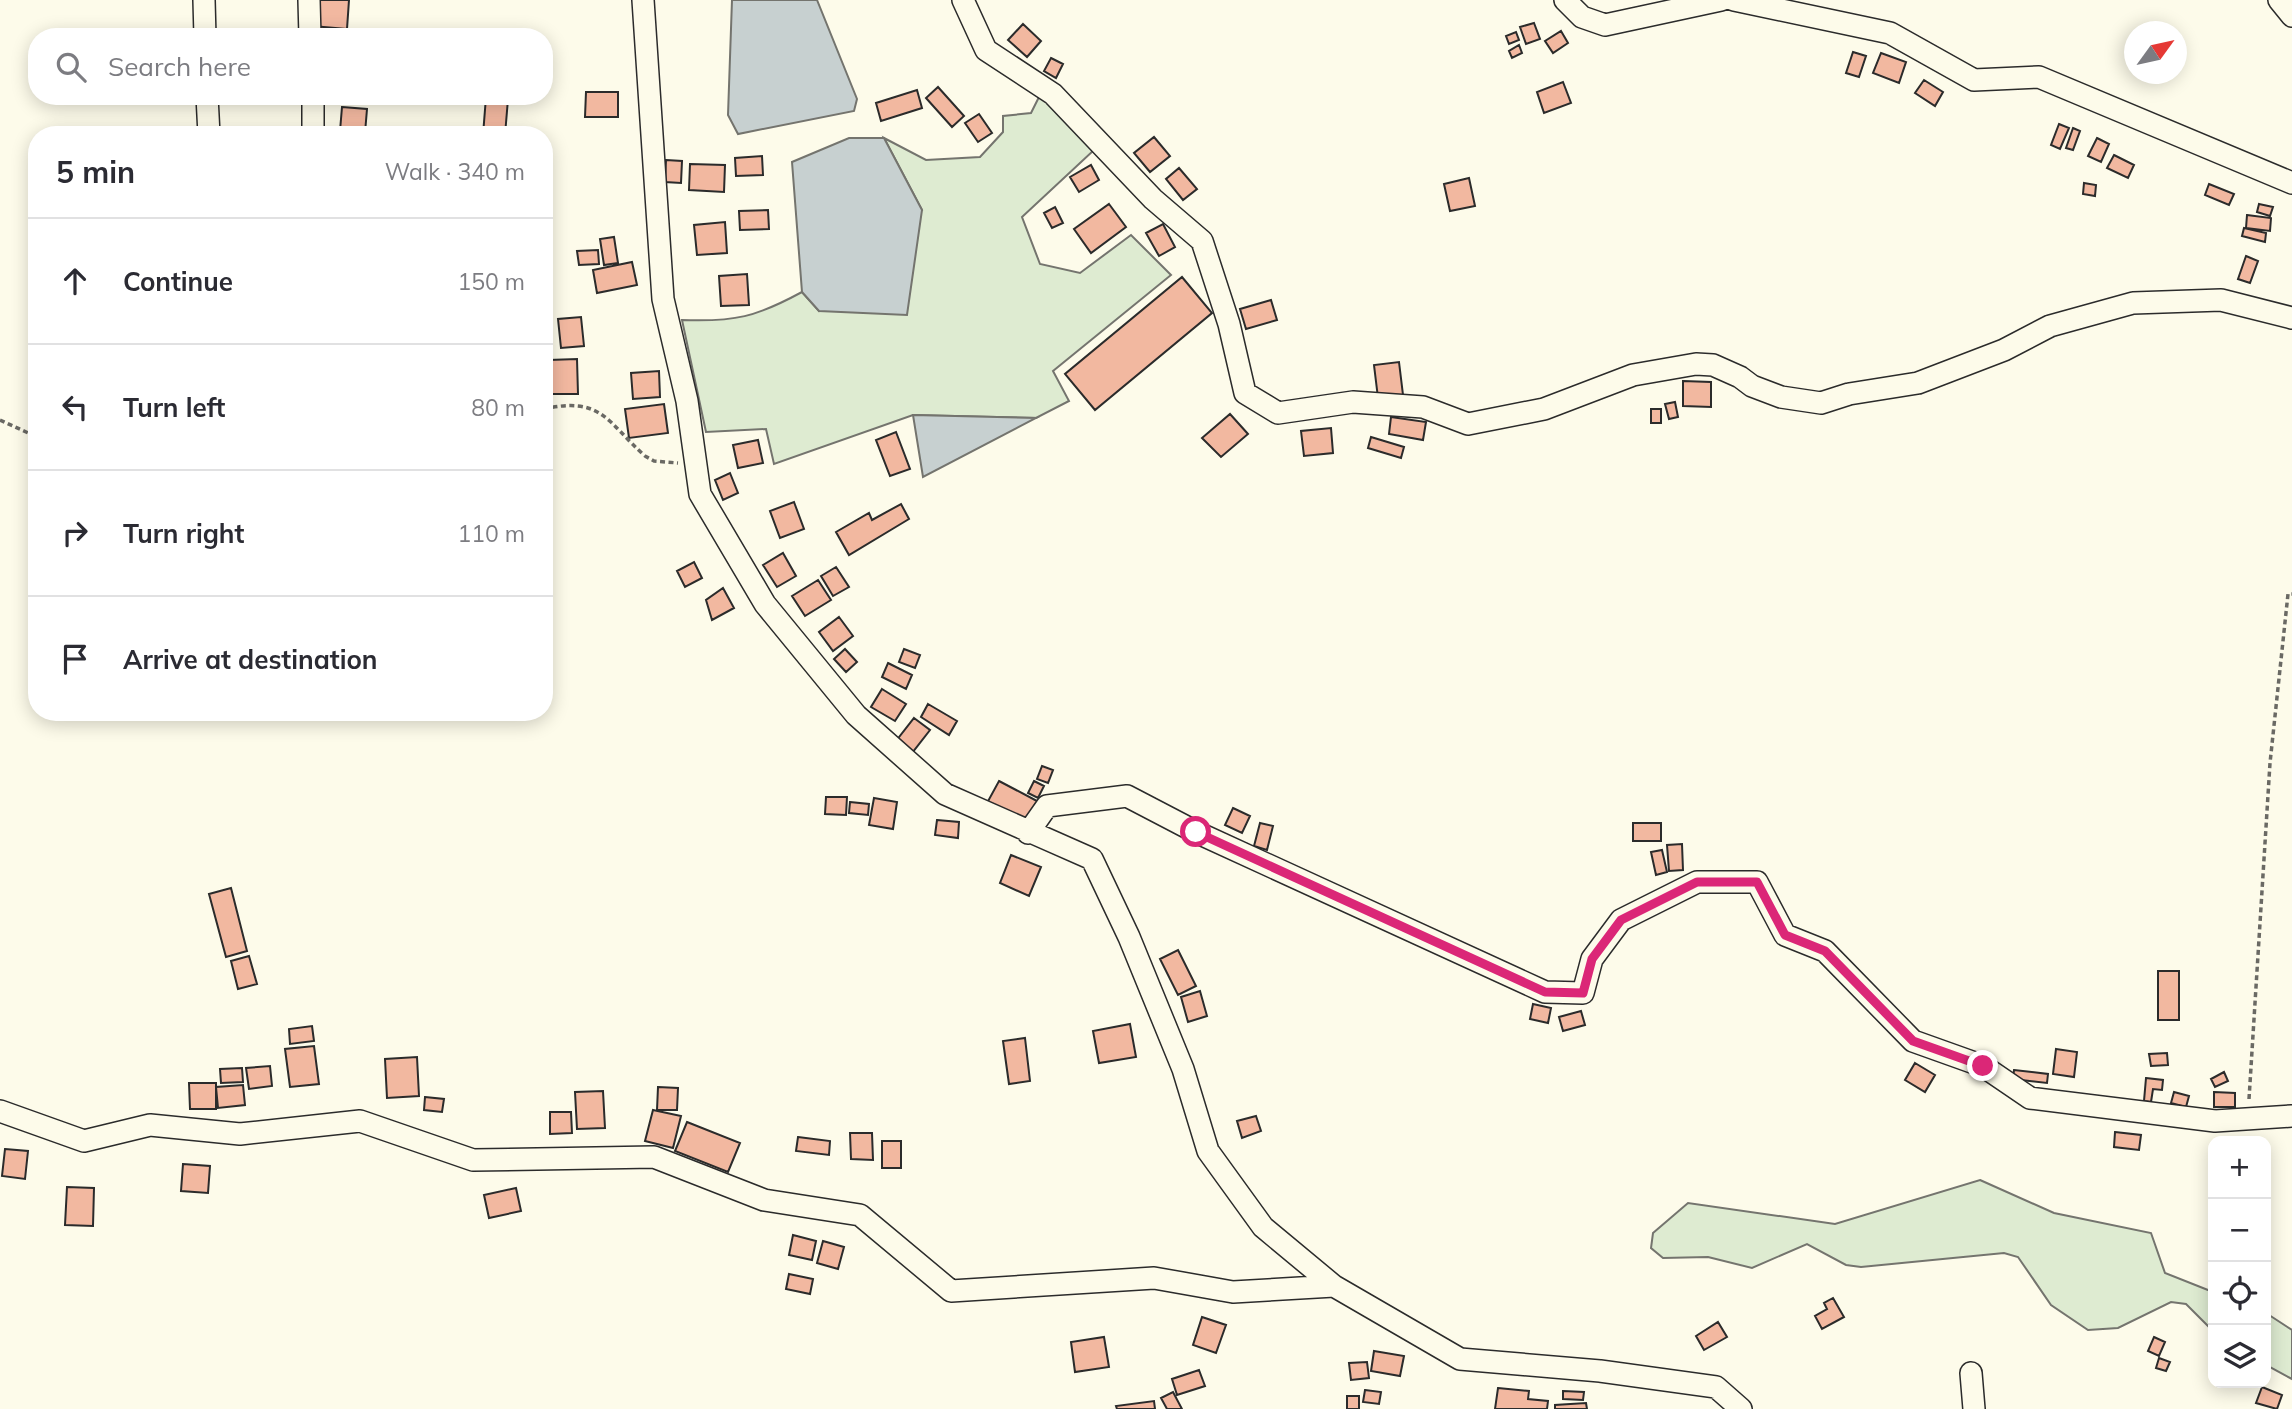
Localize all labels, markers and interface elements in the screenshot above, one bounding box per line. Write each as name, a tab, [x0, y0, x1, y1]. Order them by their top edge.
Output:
north arrow	[2124, 21, 2187, 84]
search box	[28, 28, 553, 105]
icon: search	[52, 48, 90, 86]
text: Search here	[108, 50, 251, 83]
text: 5 min	[56, 153, 135, 191]
text: Walk · 340 m	[385, 157, 525, 186]
icon: ahead	[56, 262, 94, 300]
text: Continue	[123, 265, 233, 298]
text: 150 m	[457, 267, 525, 296]
icon: left	[56, 388, 94, 426]
text: Turn left	[123, 391, 225, 424]
text: 80 m	[471, 393, 525, 422]
icon: right	[56, 514, 94, 552]
text: Turn right	[123, 517, 244, 550]
text: 110 m	[457, 519, 525, 548]
icon: arrive	[56, 640, 94, 678]
text: Arrive at destination	[123, 643, 378, 676]
route start	[1180, 816, 1211, 847]
route end	[1967, 1050, 1998, 1081]
map controls	[2208, 1136, 2271, 1388]
button: +	[2208, 1136, 2271, 1199]
button: −	[2208, 1199, 2271, 1262]
button: locate	[2208, 1262, 2271, 1325]
button: layers	[2208, 1325, 2271, 1388]

